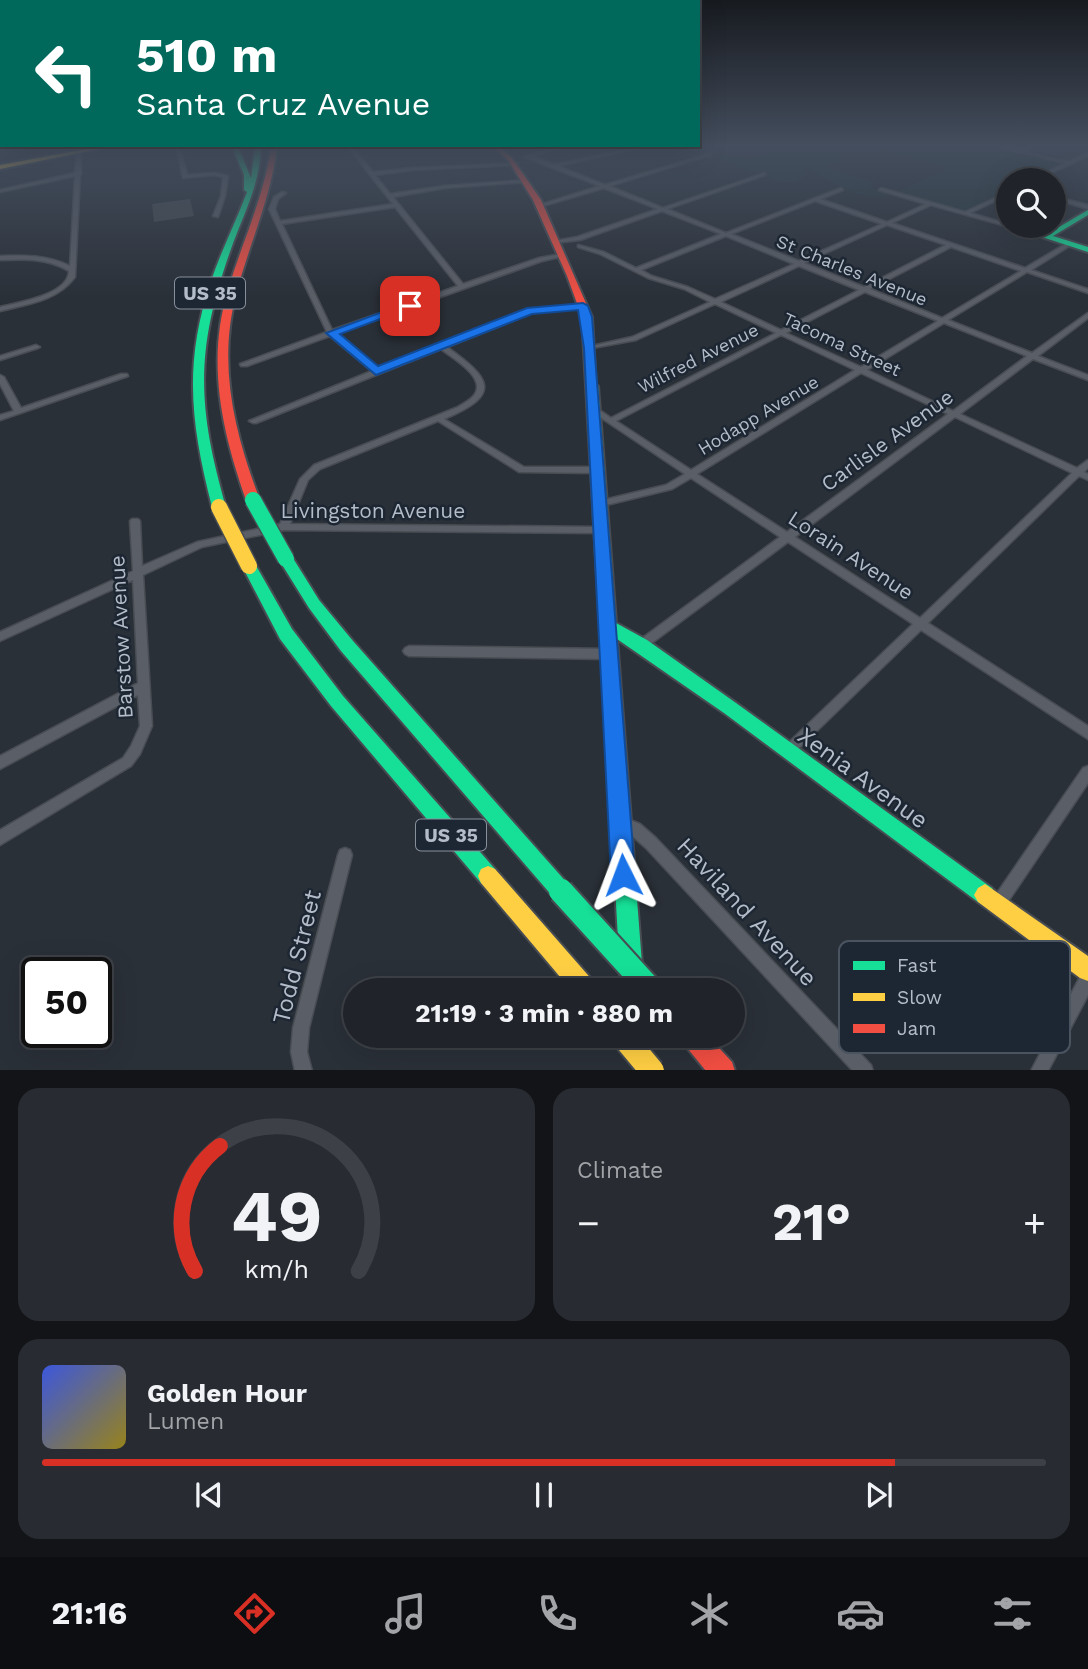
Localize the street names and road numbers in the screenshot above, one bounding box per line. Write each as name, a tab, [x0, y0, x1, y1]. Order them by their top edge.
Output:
street label: St Charles Avenue	[774, 230, 930, 310]
road number: US 35	[175, 278, 245, 308]
street label: Tacoma Street	[780, 308, 905, 381]
street label: Wilfred Avenue	[634, 319, 762, 397]
street label: Hodapp Avenue	[694, 371, 822, 459]
street label: Carlisle Avenue	[816, 384, 958, 496]
street label: Livingston Avenue	[281, 498, 465, 523]
street label: Lorain Avenue	[784, 505, 918, 605]
street label: Barstow Avenue	[104, 555, 138, 719]
street label: Xenia Avenue	[793, 721, 933, 835]
road number: US 35	[416, 820, 486, 850]
street label: Haviland Avenue	[671, 832, 823, 992]
street label: Todd Street	[267, 887, 327, 1027]

